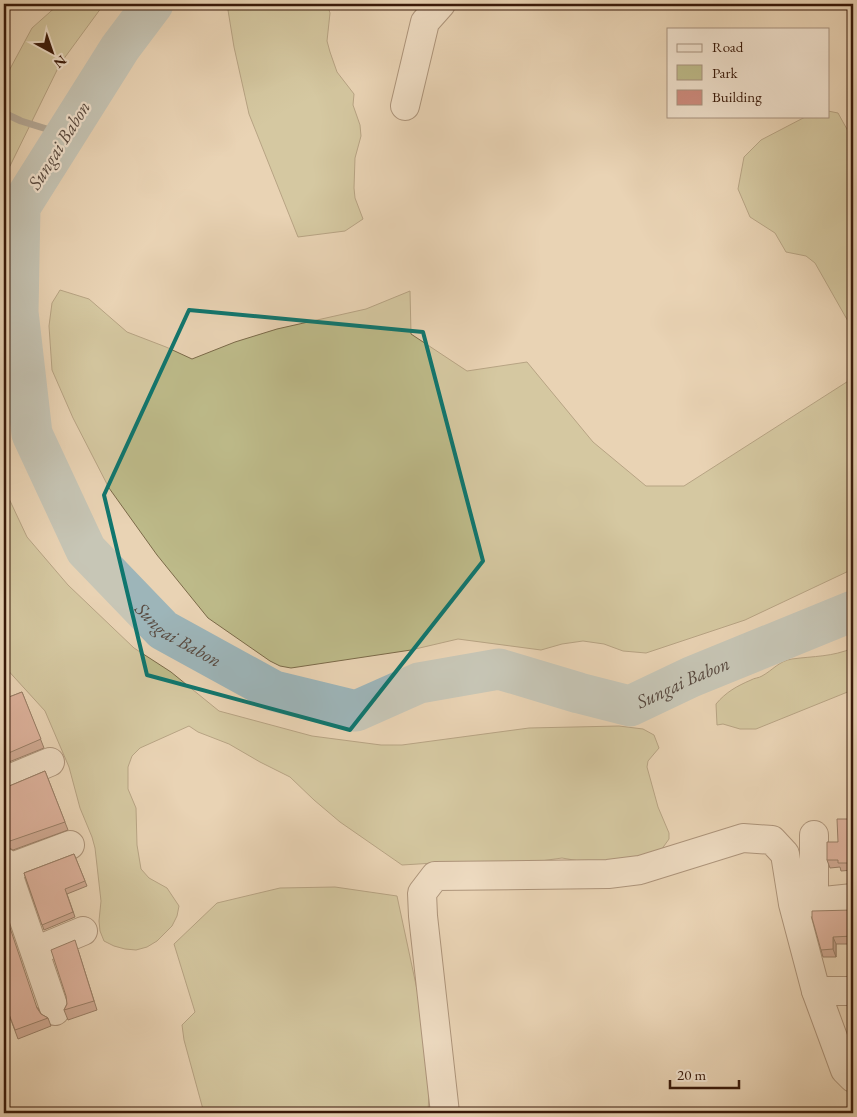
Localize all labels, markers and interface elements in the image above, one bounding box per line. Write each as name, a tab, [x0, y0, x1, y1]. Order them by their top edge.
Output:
north arrow	[28, 28, 78, 78]
legend	[667, 28, 830, 118]
text: Road	[712, 37, 744, 56]
text: N	[50, 51, 70, 73]
text: Park	[712, 63, 739, 82]
text: Building	[712, 87, 762, 106]
water label: Sungai Babon	[21, 96, 96, 195]
water label: Sungai Babon	[129, 596, 226, 672]
water label: Sungai Babon	[631, 650, 733, 714]
scale bar	[670, 1057, 738, 1089]
text: 20 m	[677, 1065, 706, 1084]

